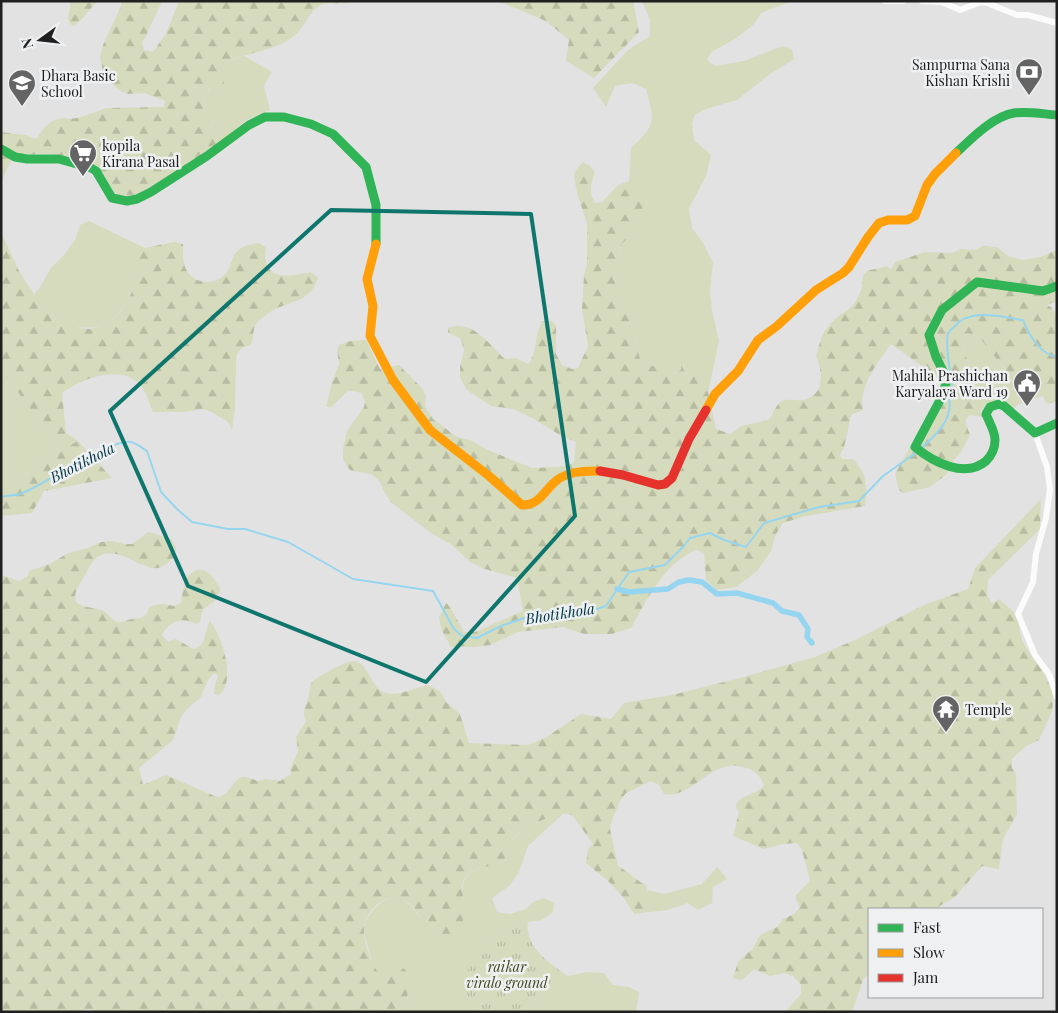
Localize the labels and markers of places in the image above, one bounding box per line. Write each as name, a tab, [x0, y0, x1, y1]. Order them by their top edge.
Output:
place label: Sampurna Sana Kishan Krishi	[912, 55, 1010, 90]
bank icon: Sampurna Sana Kishan Krishi	[1014, 57, 1044, 96]
place label: Dhara Basic School	[41, 66, 116, 101]
school or university icon: Dhara Basic School	[7, 68, 37, 107]
place label: kopila Kirana Pasal	[102, 136, 179, 171]
supermarket icon: kopila Kirana Pasal	[68, 138, 98, 177]
place label: Mahila Prashichan Karyalaya Ward 19	[892, 366, 1009, 401]
public building icon: Mahila Prashichan Karyalaya Ward 19	[1012, 368, 1042, 407]
temple icon: Temple	[931, 694, 961, 733]
place label: Temple	[965, 700, 1012, 719]

